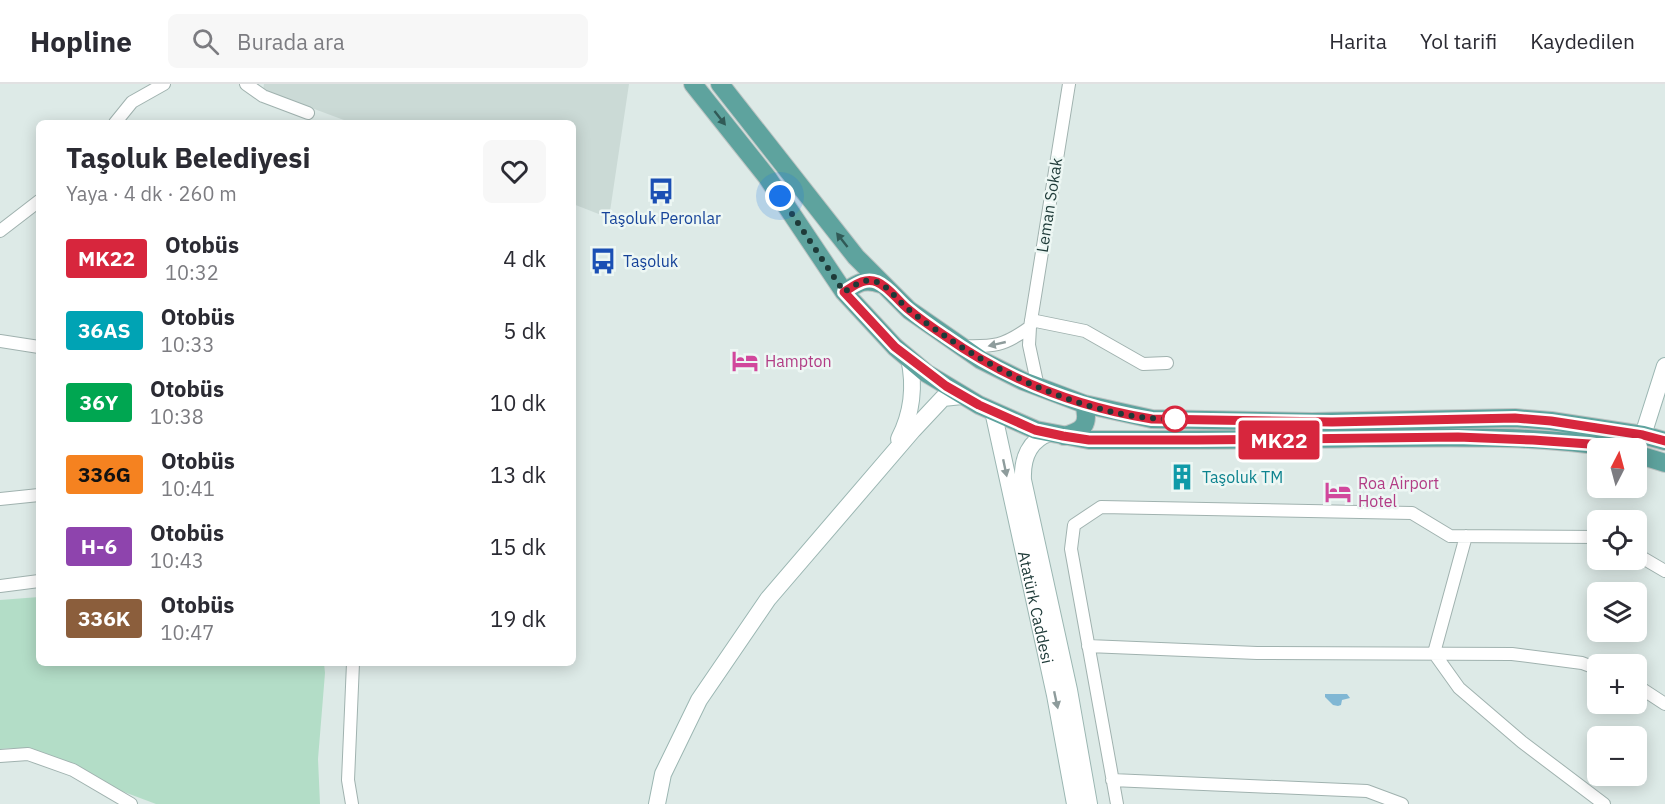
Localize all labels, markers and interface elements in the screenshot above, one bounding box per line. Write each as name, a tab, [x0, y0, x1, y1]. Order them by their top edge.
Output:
search box	[168, 14, 588, 68]
text: Hopline	[30, 23, 132, 60]
icon: search	[189, 25, 222, 58]
text: Burada ara	[237, 27, 345, 56]
text: Harita	[1329, 27, 1387, 55]
text: Yol tarifi	[1420, 27, 1497, 55]
text: Kaydedilen	[1530, 27, 1635, 55]
one-way arrow	[713, 110, 726, 126]
text: Taşoluk Belediyesi	[66, 139, 310, 176]
button: heart	[483, 140, 546, 203]
street label: Leman Sokak	[1032, 156, 1066, 254]
bus stop icon: Taşoluk Peronlar	[646, 176, 676, 206]
text: Yaya · 4 dk · 260 m	[66, 180, 237, 207]
your location	[765, 181, 795, 211]
place label: Taşoluk Peronlar	[601, 208, 721, 228]
text: Otobüs	[165, 230, 239, 259]
one-way arrow	[836, 232, 849, 248]
text: MK22	[78, 244, 135, 272]
text: 4 dk	[503, 244, 546, 273]
bus stop icon: Taşoluk	[588, 246, 618, 276]
place label: Taşoluk	[623, 251, 679, 271]
text: 10:32	[165, 259, 219, 286]
text: Otobüs	[161, 302, 235, 331]
text: 36AS	[78, 316, 131, 344]
text: 5 dk	[503, 316, 546, 345]
text: 10:33	[161, 331, 215, 358]
one-way arrow	[988, 340, 1006, 350]
hotel icon: Hampton	[730, 346, 760, 376]
place label: Hampton	[765, 351, 832, 371]
text: Otobüs	[150, 374, 224, 403]
text: 36Y	[80, 388, 118, 416]
text: 10 dk	[490, 388, 546, 417]
text: 10:38	[150, 403, 204, 430]
unlabelled marker	[1162, 406, 1188, 432]
line badge: MK22	[1237, 420, 1321, 460]
text: MK22	[1250, 426, 1308, 454]
north arrow	[1587, 438, 1647, 498]
map controls	[1587, 438, 1647, 786]
text: Otobüs	[161, 446, 235, 475]
one-way arrow	[1000, 459, 1010, 478]
text: 336G	[78, 460, 131, 488]
text: 13 dk	[490, 460, 546, 489]
building icon: Taşoluk TM	[1167, 462, 1197, 492]
place label: Taşoluk TM	[1202, 467, 1283, 487]
place label: Roa Airport Hotel	[1358, 473, 1439, 511]
text: 10:41	[161, 475, 215, 502]
hotel icon: Roa Airport Hotel	[1323, 477, 1353, 507]
button: locate	[1587, 510, 1647, 570]
text: Otobüs	[150, 518, 224, 547]
text: H-6	[81, 532, 117, 560]
text: 15 dk	[490, 532, 546, 561]
text: 10:43	[150, 547, 204, 574]
street label: Atatürk Caddesi	[1014, 549, 1058, 666]
button: layers	[1587, 582, 1647, 642]
text: Otobüs	[160, 590, 234, 619]
text: 336K	[78, 604, 130, 632]
text: 19 dk	[490, 604, 546, 633]
text: 10:47	[160, 619, 214, 646]
button: +	[1587, 654, 1647, 714]
one-way arrow	[1051, 691, 1061, 709]
button: −	[1587, 726, 1647, 786]

